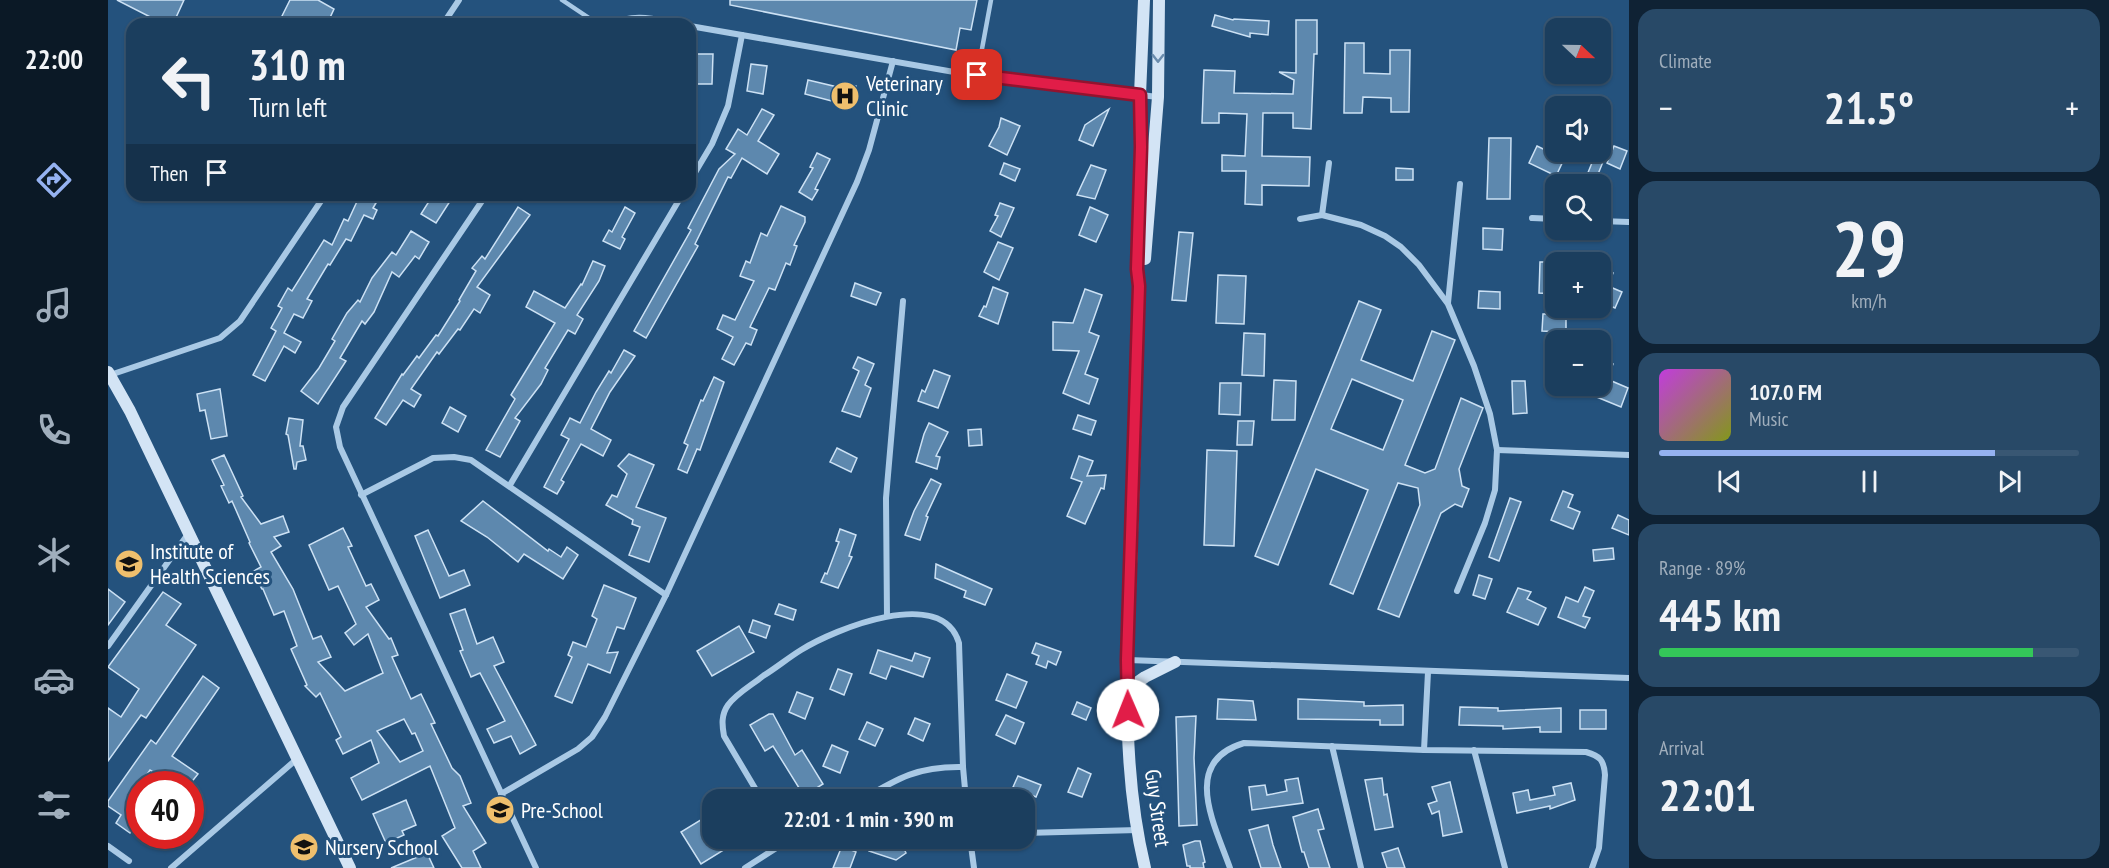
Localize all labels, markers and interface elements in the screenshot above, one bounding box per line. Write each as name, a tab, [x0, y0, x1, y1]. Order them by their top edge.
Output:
north arrow	[1545, 18, 1611, 84]
map controls	[1545, 18, 1611, 396]
text: 310 m	[249, 37, 346, 92]
text: 22:00	[25, 42, 83, 76]
icon: left	[150, 42, 228, 120]
text: Climate	[1659, 48, 1712, 74]
pin	[951, 49, 1002, 100]
one-way arrow	[1152, 54, 1165, 63]
icon: arrive	[960, 58, 993, 91]
place label: Veterinary Clinic	[865, 69, 943, 122]
text: 21.5°	[1824, 78, 1914, 136]
hospital icon: Veterinary Clinic	[829, 80, 861, 112]
text: −	[1659, 86, 1673, 129]
text: +	[2065, 86, 2079, 129]
text: Turn left	[249, 90, 327, 124]
button: sound	[1545, 96, 1611, 162]
icon: arrive	[200, 156, 233, 189]
icon: directions	[33, 159, 75, 201]
text: Then	[150, 159, 188, 187]
button: search	[1545, 174, 1611, 240]
text: 29	[1832, 198, 1906, 299]
button: +	[1545, 252, 1611, 318]
icon: music	[33, 284, 75, 326]
text: km/h	[1851, 288, 1887, 314]
button: −	[1545, 330, 1611, 396]
text: 107.0 FM	[1749, 378, 1822, 406]
text: Music	[1749, 406, 1789, 432]
icon: phone	[33, 409, 75, 451]
icon: previous	[1713, 465, 1746, 498]
icon: pause	[1853, 465, 1886, 498]
icon: next	[1993, 465, 2026, 498]
icon: climate	[33, 534, 75, 576]
place label: Institute of Health Sciences	[150, 537, 270, 590]
school or university icon: Institute of Health Sciences	[113, 548, 145, 580]
text: Range · 89%	[1659, 555, 1746, 581]
text: 445 km	[1659, 585, 1781, 643]
icon: car	[33, 659, 75, 701]
position arrow	[1096, 678, 1160, 742]
text: Arrival	[1659, 735, 1704, 761]
text: 22:01	[1659, 765, 1756, 823]
street label: Guy Street	[1139, 767, 1177, 849]
speed limit sign: 40	[126, 771, 204, 849]
icon: filters	[33, 784, 75, 826]
school or university icon: Pre-School	[484, 794, 516, 826]
place label: Pre-School	[521, 796, 604, 824]
text: 22:01 · 1 min · 390 m	[783, 805, 954, 833]
school or university icon: Nursery School	[288, 831, 320, 863]
place label: Nursery School	[325, 833, 439, 861]

